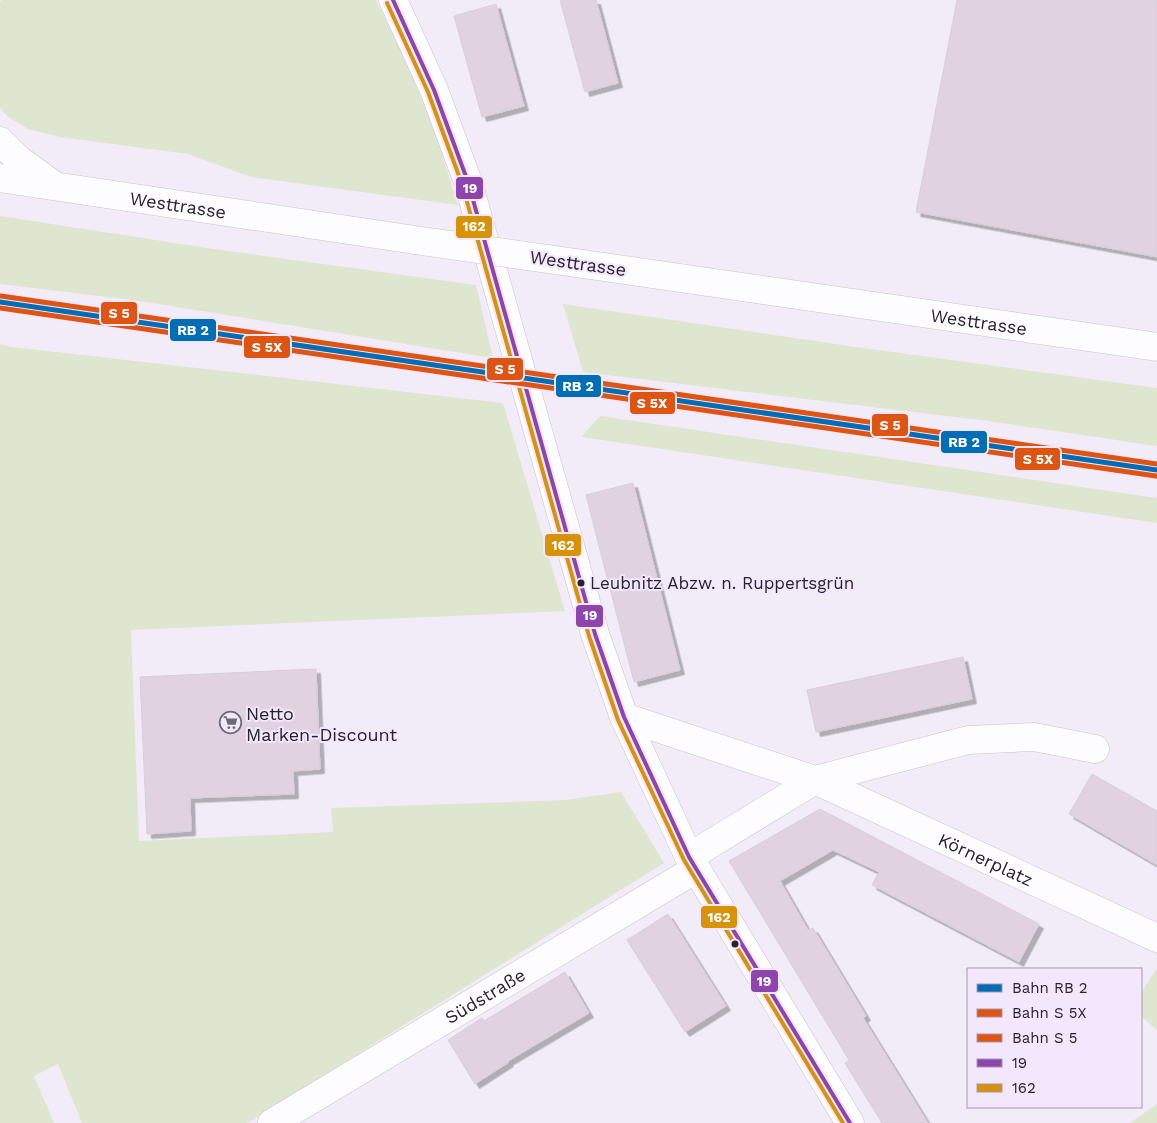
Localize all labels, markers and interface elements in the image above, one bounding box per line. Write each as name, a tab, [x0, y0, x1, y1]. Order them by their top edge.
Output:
line badge: 19	[455, 176, 484, 200]
text: 19	[463, 180, 477, 196]
street label: Westtrasse	[128, 187, 228, 222]
line badge: 162	[455, 215, 493, 239]
text: 162	[462, 218, 486, 234]
street label: Westtrasse	[528, 246, 628, 280]
line badge: S 5	[100, 301, 138, 325]
street label: Westtrasse	[929, 304, 1028, 339]
text: S 5	[108, 305, 130, 321]
line badge: RB 2	[169, 318, 217, 342]
text: RB 2	[177, 322, 209, 338]
line badge: S 5X	[243, 335, 291, 359]
text: S 5X	[252, 339, 283, 355]
line badge: S 5	[486, 357, 524, 381]
text: S 5	[494, 361, 516, 377]
line badge: RB 2	[555, 374, 602, 398]
text: RB 2	[562, 378, 594, 394]
line badge: S 5X	[629, 391, 676, 415]
text: S 5X	[637, 395, 668, 411]
line badge: S 5	[871, 413, 909, 437]
text: S 5	[879, 417, 901, 433]
line badge: RB 2	[940, 430, 988, 454]
text: RB 2	[948, 434, 980, 450]
line badge: S 5X	[1014, 447, 1061, 471]
text: S 5X	[1023, 451, 1054, 467]
line badge: 162	[544, 533, 582, 557]
text: 162	[551, 537, 575, 553]
place label: Leubnitz Abzw. n. Ruppertsgrün	[590, 573, 854, 593]
marker: Leubnitz Abzw. n. Ruppertsgrün	[576, 578, 586, 588]
line badge: 19	[575, 604, 604, 628]
text: 19	[583, 607, 597, 623]
place label: Netto Marken-Discount	[246, 703, 398, 745]
supermarket icon: Netto Marken-Discount	[218, 711, 242, 735]
street label: Körnerplatz	[935, 828, 1037, 890]
line badge: 162	[700, 905, 738, 929]
text: 162	[707, 909, 731, 925]
unlabelled marker	[730, 939, 740, 949]
street label: Südstraße	[441, 963, 529, 1028]
legend	[967, 968, 1142, 1108]
line badge: 19	[750, 969, 779, 993]
text: 19	[757, 973, 771, 989]
text: Bahn RB 2	[1012, 979, 1088, 997]
text: Bahn S 5X	[1012, 1004, 1086, 1022]
text: Bahn S 5	[1012, 1029, 1077, 1047]
text: 19	[1012, 1054, 1027, 1072]
text: 162	[1012, 1079, 1036, 1097]

